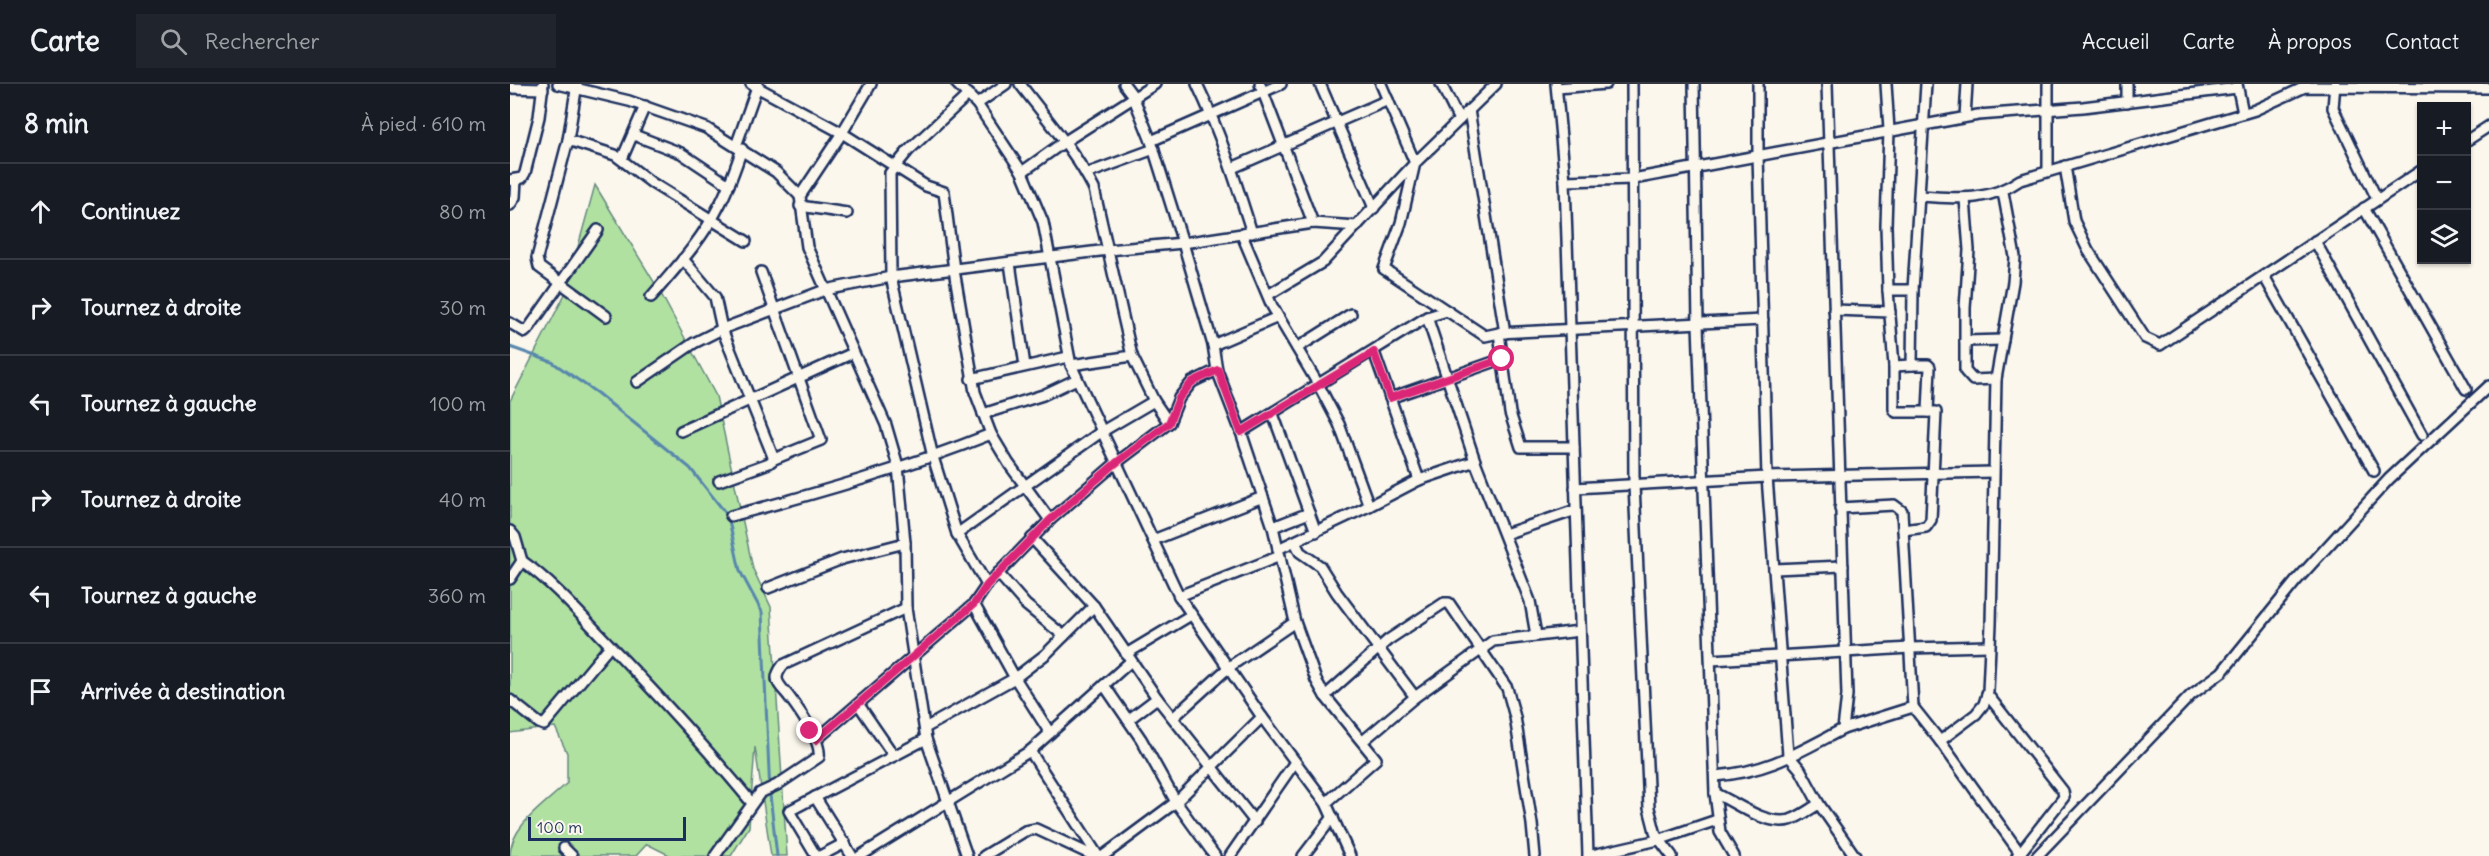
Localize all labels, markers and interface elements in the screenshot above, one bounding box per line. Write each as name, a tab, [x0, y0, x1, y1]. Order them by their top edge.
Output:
search box	[136, 14, 556, 68]
text: Carte	[30, 23, 100, 59]
icon: search	[157, 25, 190, 58]
text: Rechercher	[205, 27, 320, 55]
text: Accueil	[2082, 28, 2150, 55]
text: Carte	[2183, 28, 2235, 55]
text: À propos	[2268, 28, 2352, 55]
text: Contact	[2385, 28, 2459, 55]
map controls	[2417, 102, 2471, 264]
button: +	[2417, 102, 2471, 156]
text: 8 min	[24, 107, 89, 140]
text: À pied · 610 m	[361, 111, 486, 136]
button: −	[2417, 156, 2471, 210]
icon: ahead	[24, 195, 57, 228]
text: Continuez	[81, 197, 180, 225]
text: 80 m	[439, 199, 486, 224]
button: layers	[2417, 210, 2471, 264]
icon: right	[24, 291, 57, 324]
text: Tournez à droite	[81, 293, 241, 321]
text: 30 m	[439, 295, 486, 320]
route start	[1488, 345, 1514, 371]
icon: left	[24, 387, 57, 420]
text: Tournez à gauche	[81, 389, 257, 417]
text: 100 m	[429, 391, 486, 416]
icon: right	[24, 483, 57, 516]
text: Tournez à droite	[81, 485, 241, 513]
text: 40 m	[439, 487, 486, 512]
icon: left	[24, 579, 57, 612]
text: Tournez à gauche	[81, 581, 257, 609]
text: 360 m	[428, 583, 486, 608]
icon: arrive	[24, 675, 57, 708]
text: Arrivée à destination	[81, 677, 285, 705]
route end	[796, 717, 822, 743]
scale bar	[528, 814, 686, 842]
text: 100 m	[537, 817, 582, 837]

